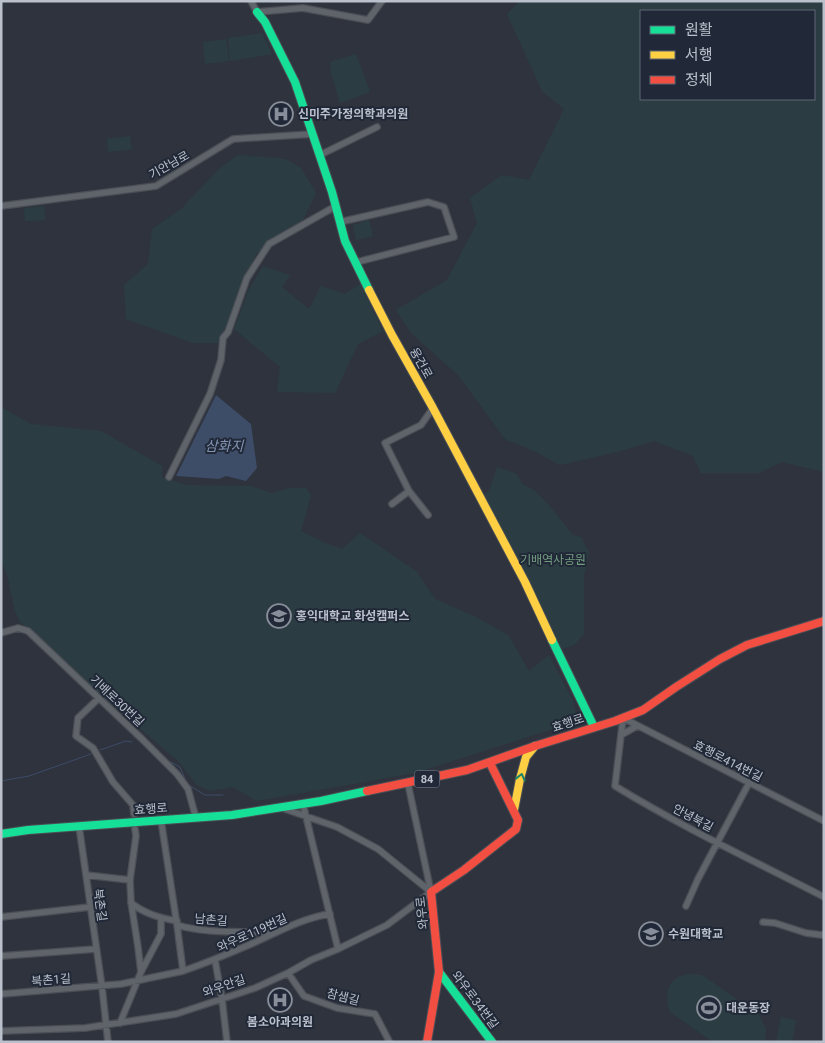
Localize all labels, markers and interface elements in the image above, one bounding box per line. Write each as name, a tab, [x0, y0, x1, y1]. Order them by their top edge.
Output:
legend	[640, 10, 815, 100]
text: 원활	[685, 21, 713, 39]
text: 서행	[685, 46, 713, 64]
text: 정체	[685, 71, 713, 89]
hospital icon: 신미주가정의학과의원	[268, 101, 294, 127]
place label: 신미주가정의학과의원	[298, 107, 408, 121]
street label: 기안남로	[146, 148, 192, 182]
street label: 융건로	[407, 345, 435, 381]
water label: 삼화지	[205, 438, 244, 454]
park label: 기배역사공원	[520, 553, 586, 567]
school or university icon: 홍익대학교 화성캠퍼스	[266, 603, 292, 629]
place label: 홍익대학교 화성캠퍼스	[296, 609, 409, 623]
street label: 기배로30번길	[87, 672, 147, 730]
street label: 효행로	[550, 711, 586, 735]
street label: 효행로414번길	[691, 738, 765, 784]
road number: 84	[414, 771, 440, 788]
one-way arrow	[515, 772, 526, 781]
street label: 효행로	[134, 801, 168, 817]
street label: 안녕북길	[670, 801, 716, 835]
street label: 북촌길	[91, 888, 109, 922]
street label: 와우로	[413, 896, 431, 930]
street label: 와우로119번길	[215, 911, 289, 955]
street label: 남촌길	[194, 912, 228, 928]
school or university icon: 수원대학교	[638, 921, 664, 947]
place label: 수원대학교	[668, 927, 723, 941]
street label: 와우로34번길	[449, 968, 501, 1032]
street label: 북촌1길	[31, 972, 71, 988]
street label: 와우안길	[201, 972, 247, 1000]
street label: 참샘길	[325, 986, 361, 1008]
hospital icon: 봄소아과의원	[267, 987, 293, 1013]
sports icon: 대운동장	[696, 995, 722, 1021]
place label: 대운동장	[726, 1001, 770, 1015]
place label: 봄소아과의원	[247, 1015, 313, 1029]

